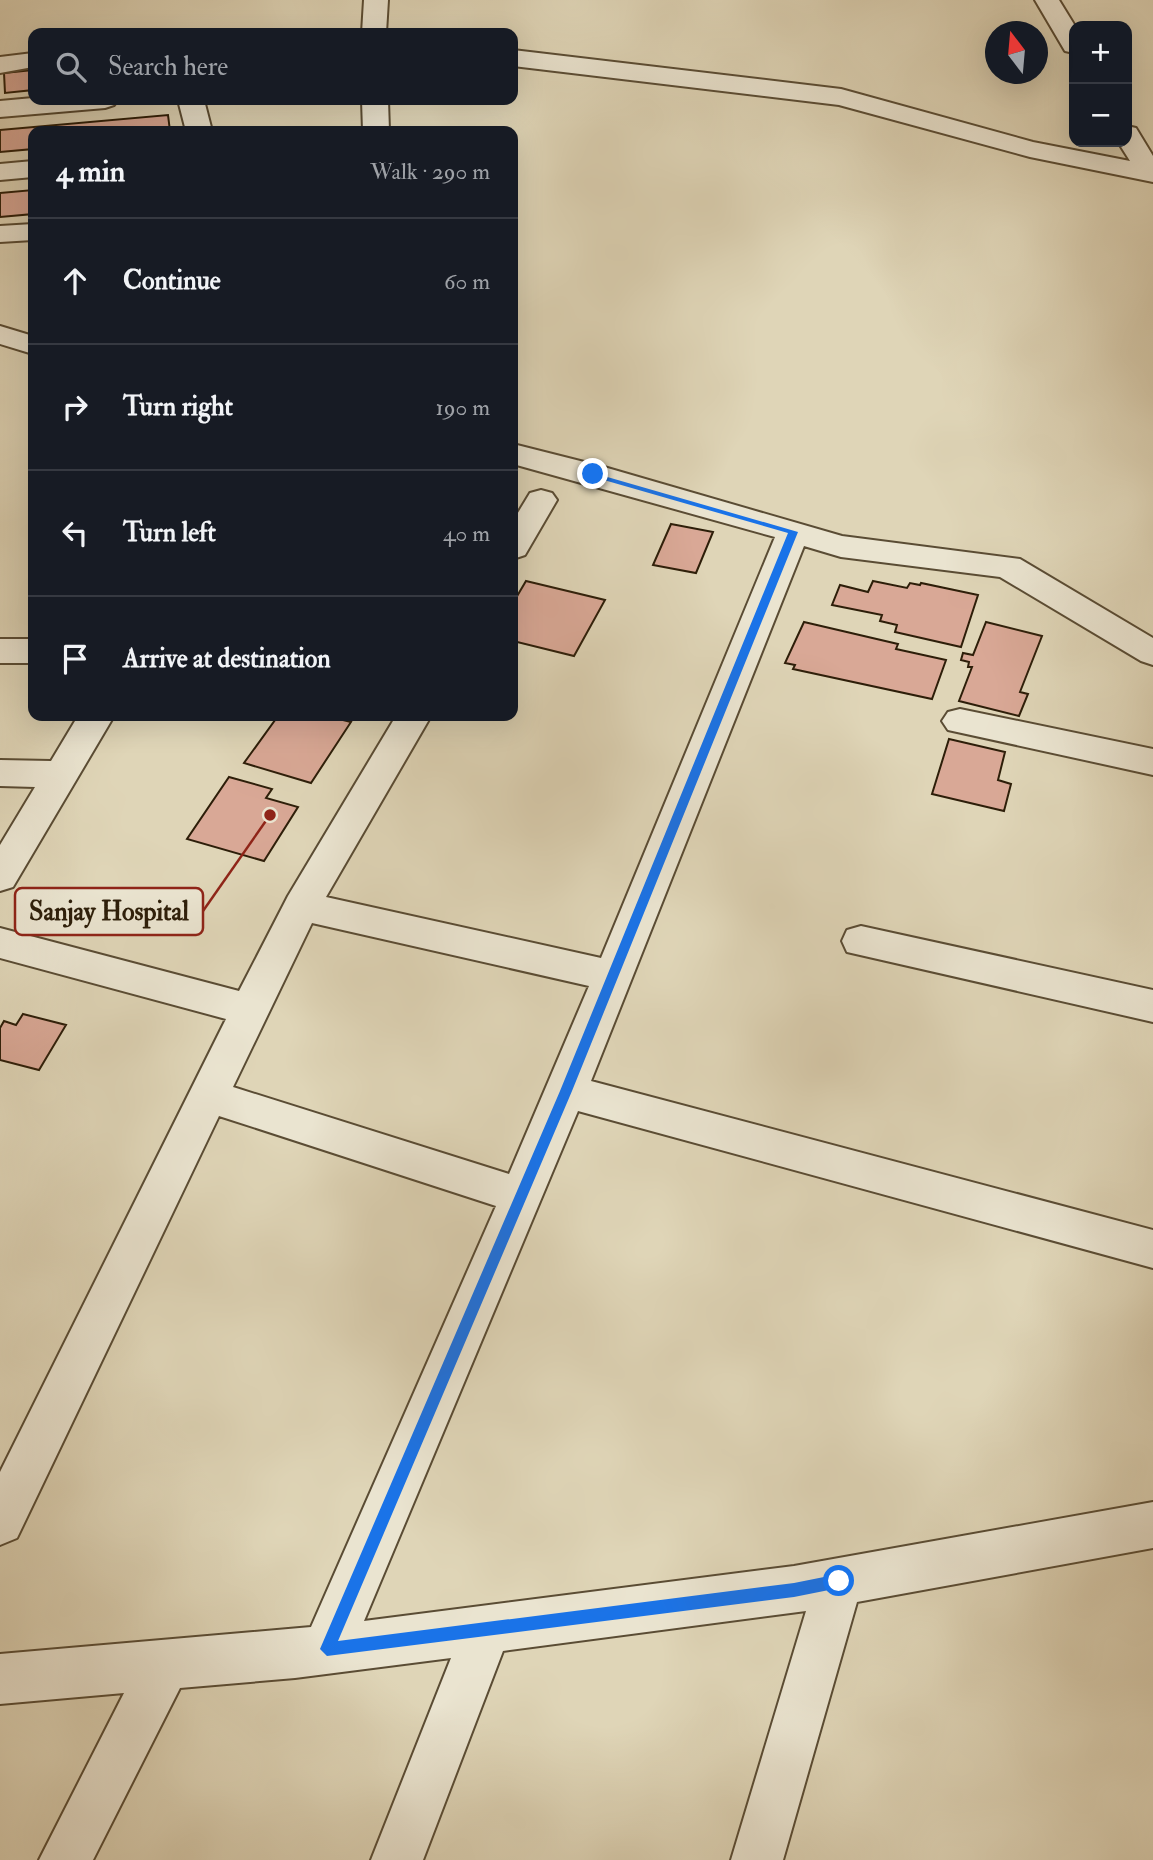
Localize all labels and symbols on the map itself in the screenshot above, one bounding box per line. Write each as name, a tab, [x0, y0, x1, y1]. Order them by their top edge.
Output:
north arrow	[985, 21, 1048, 84]
route end	[577, 458, 608, 489]
callout: Sanjay Hospital	[15, 888, 203, 935]
text: Sanjay Hospital	[29, 896, 189, 929]
route start	[823, 1565, 854, 1596]

